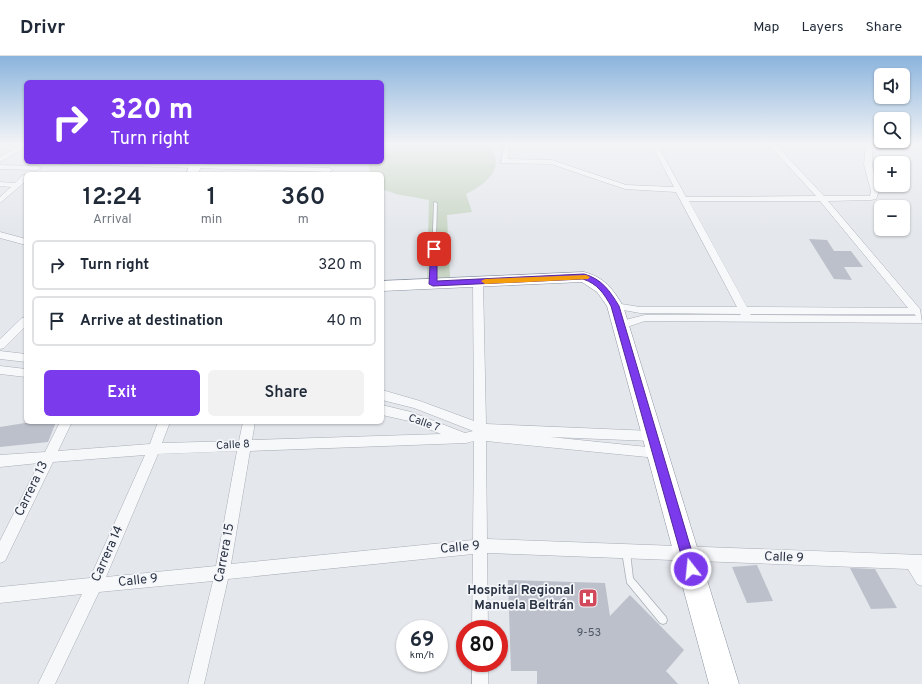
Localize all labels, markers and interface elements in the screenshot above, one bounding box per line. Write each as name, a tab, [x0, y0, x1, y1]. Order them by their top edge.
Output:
text: Drivr	[20, 16, 65, 40]
text: Map	[753, 19, 779, 36]
text: Layers	[801, 19, 843, 36]
text: Share	[865, 19, 902, 36]
map controls	[874, 68, 910, 236]
button: sound	[874, 68, 910, 104]
text: 320 m	[110, 93, 193, 129]
icon: right	[44, 96, 96, 148]
button: search	[874, 112, 910, 148]
text: Turn right	[110, 128, 190, 151]
button: +	[874, 156, 910, 192]
text: 12:24	[83, 183, 142, 213]
text: 1	[207, 183, 216, 213]
text: 360	[281, 183, 325, 213]
button: −	[874, 200, 910, 236]
text: Arrival	[93, 212, 132, 228]
text: min	[201, 212, 222, 228]
text: m	[298, 212, 309, 228]
pin	[417, 232, 451, 266]
icon: arrive	[423, 238, 445, 260]
icon: right	[46, 254, 68, 276]
text: Turn right	[80, 256, 149, 275]
text: 320 m	[318, 256, 362, 275]
icon: arrive	[46, 310, 68, 332]
text: Arrive at destination	[80, 312, 223, 331]
text: 40 m	[327, 312, 362, 331]
button: Exit	[44, 370, 200, 416]
button: Share	[208, 370, 364, 416]
street label: Calle 7	[406, 411, 442, 435]
street label: Calle 8	[216, 437, 250, 453]
street label: Carrera 13	[12, 459, 52, 519]
street label: Carrera 15	[211, 522, 239, 584]
street label: Carrera 14	[89, 524, 127, 584]
street label: Calle 9	[439, 538, 481, 558]
position arrow	[670, 548, 712, 590]
street label: Calle 9	[764, 549, 804, 567]
street label: Calle 9	[117, 571, 159, 591]
place label: Hospital Regional Manuela Beltrán	[467, 583, 574, 614]
hospital icon: Hospital Regional Manuela Beltrán	[577, 587, 599, 609]
speed limit sign: 80	[456, 620, 508, 672]
house number: 9-53	[577, 626, 601, 640]
text: 69	[410, 628, 434, 654]
text: km/h	[410, 649, 434, 662]

